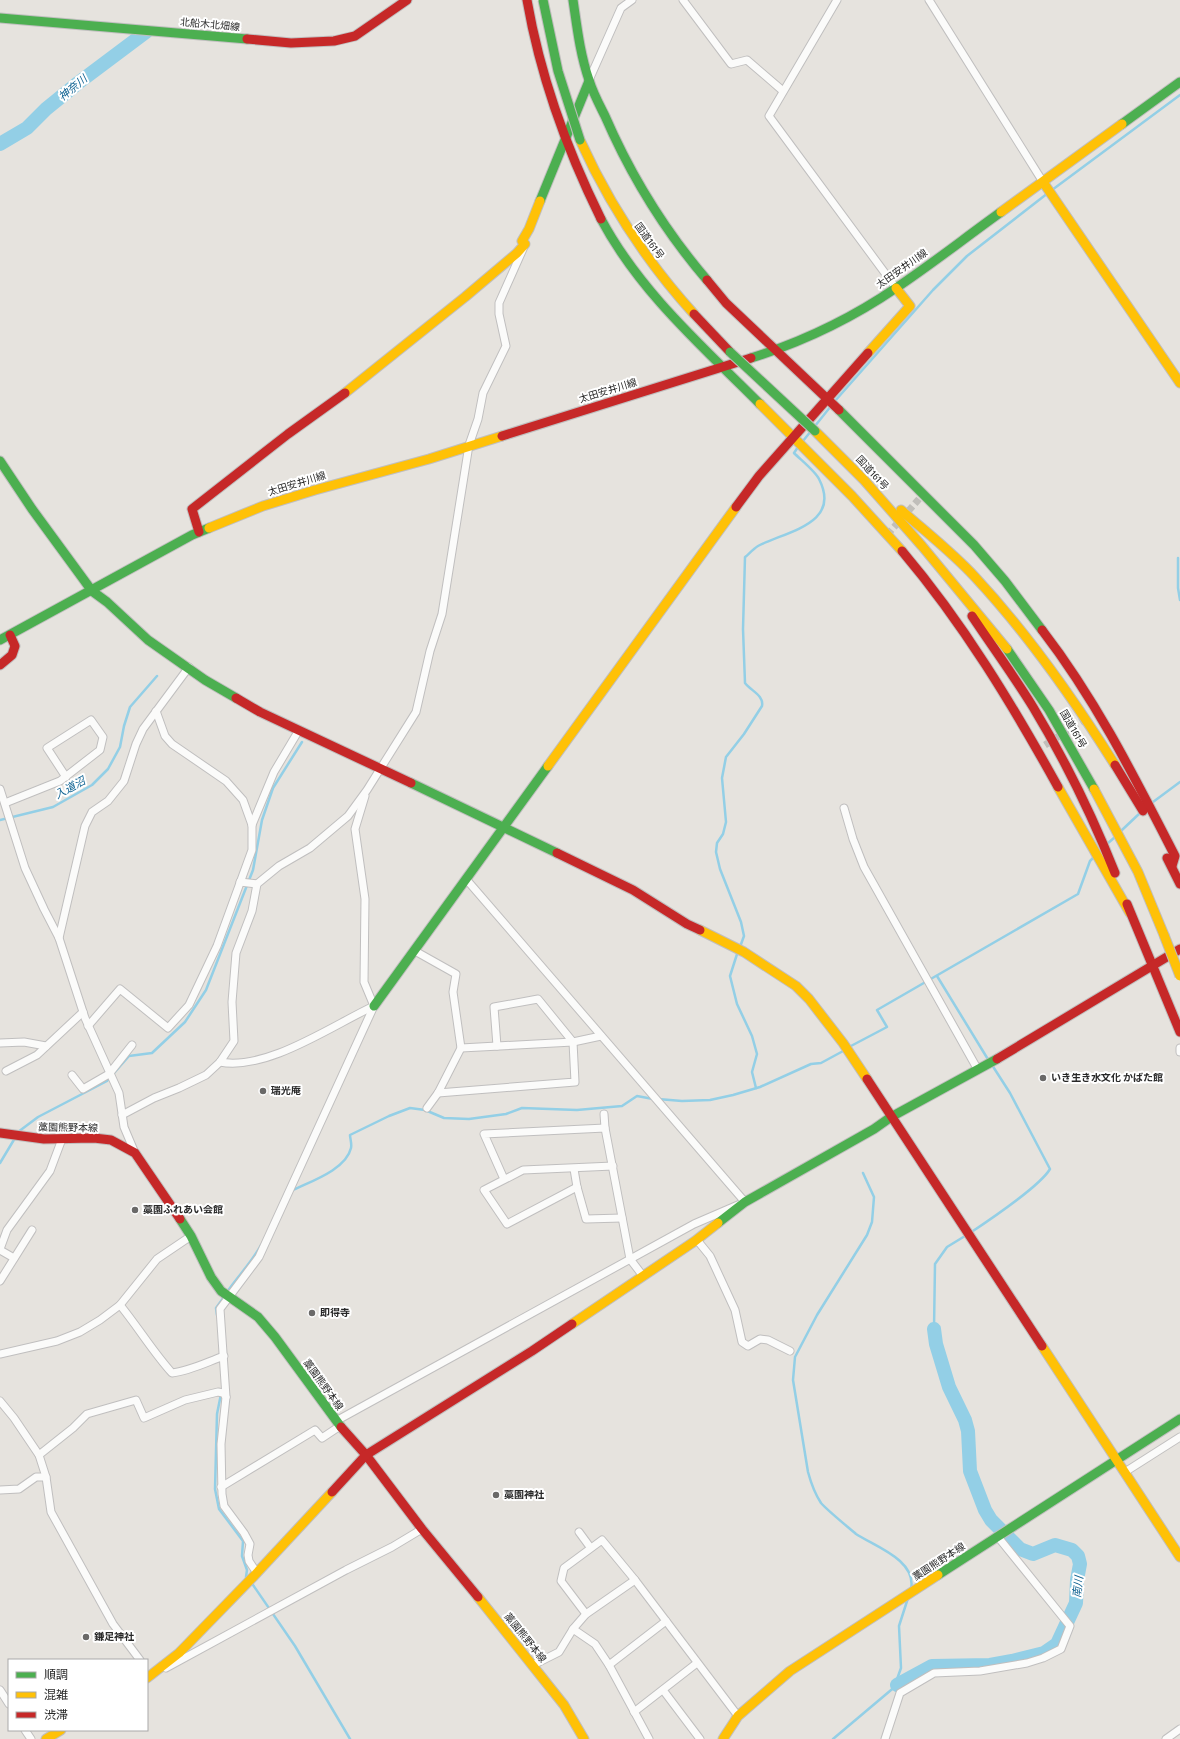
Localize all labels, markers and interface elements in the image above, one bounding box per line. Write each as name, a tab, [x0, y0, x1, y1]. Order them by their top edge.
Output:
street label: 北船木北畑線	[180, 16, 240, 34]
water label: 神奈川	[56, 72, 91, 104]
street label: 国道161号	[632, 220, 666, 262]
street label: 太田安井川線	[874, 247, 930, 291]
street label: 太田安井川線	[578, 376, 638, 406]
street label: 国道161号	[853, 453, 891, 493]
street label: 太田安井川線	[267, 469, 327, 499]
street label: 国道161号	[1057, 708, 1089, 750]
water label: 入道沼	[52, 773, 89, 802]
place label: いき生き水文化 かばた館	[1051, 1072, 1163, 1084]
marker: いき生き水文化 かばた館	[1038, 1073, 1048, 1083]
place label: 瑞光庵	[271, 1085, 301, 1097]
marker: 瑞光庵	[258, 1086, 268, 1096]
street label: 藁園熊野本線	[38, 1121, 98, 1135]
place label: 藁園ふれあい会館	[143, 1204, 223, 1216]
marker: 藁園ふれあい会館	[130, 1205, 140, 1215]
place label: 即得寺	[320, 1307, 350, 1319]
marker: 即得寺	[307, 1308, 317, 1318]
street label: 藁園熊野本線	[301, 1357, 345, 1413]
place label: 藁園神社	[504, 1489, 545, 1501]
marker: 藁園神社	[491, 1490, 501, 1500]
street label: 藁園熊野本線	[911, 1541, 967, 1583]
water label: 南川	[1070, 1574, 1086, 1599]
street label: 藁園熊野本線	[501, 1611, 549, 1665]
place label: 鎌足神社	[94, 1631, 135, 1643]
marker: 鎌足神社	[81, 1632, 91, 1642]
legend	[8, 1659, 148, 1731]
text: 順調	[44, 1668, 68, 1682]
text: 混雑	[44, 1688, 68, 1702]
text: 渋滞	[44, 1708, 68, 1722]

